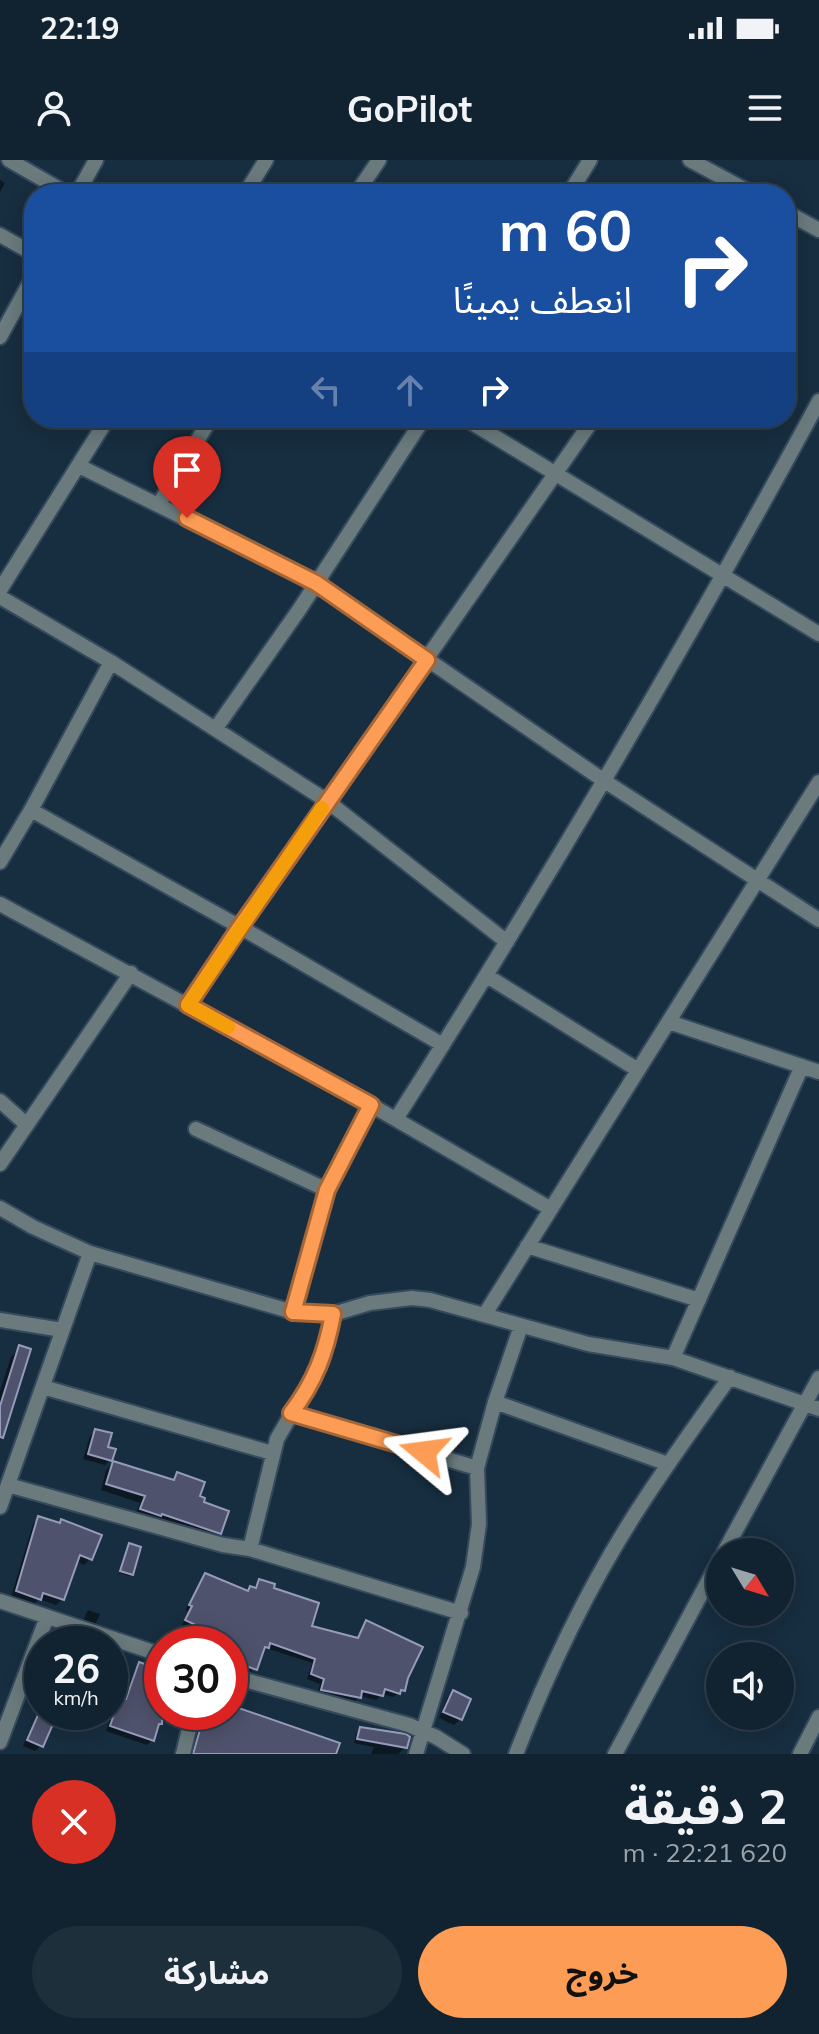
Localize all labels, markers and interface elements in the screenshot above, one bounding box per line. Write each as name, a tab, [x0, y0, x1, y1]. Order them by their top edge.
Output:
text: 22:19	[40, 9, 119, 47]
icon: person	[32, 86, 76, 130]
text: GoPilot	[347, 86, 472, 131]
icon: menu	[743, 86, 787, 130]
text: 60 m	[499, 195, 632, 265]
icon: right	[660, 216, 764, 320]
text: انعطف يمينًا	[453, 277, 632, 322]
icon: left	[304, 368, 348, 412]
icon: ahead	[388, 368, 432, 412]
icon: right	[472, 368, 516, 412]
pin	[153, 436, 221, 518]
icon: arrive	[165, 448, 209, 492]
position arrow	[382, 1410, 466, 1494]
north arrow	[706, 1538, 794, 1626]
map controls	[706, 1538, 794, 1730]
speed limit sign: 30	[144, 1626, 248, 1730]
button: sound	[706, 1642, 794, 1730]
text: 26	[52, 1643, 100, 1693]
text: km/h	[53, 1685, 99, 1710]
text: 2 دقيقة	[624, 1776, 787, 1836]
button: close	[32, 1780, 116, 1864]
text: 620 m · 22:21	[623, 1836, 787, 1869]
button: مشاركة	[32, 1926, 402, 2018]
button: خروج	[418, 1926, 787, 2018]

